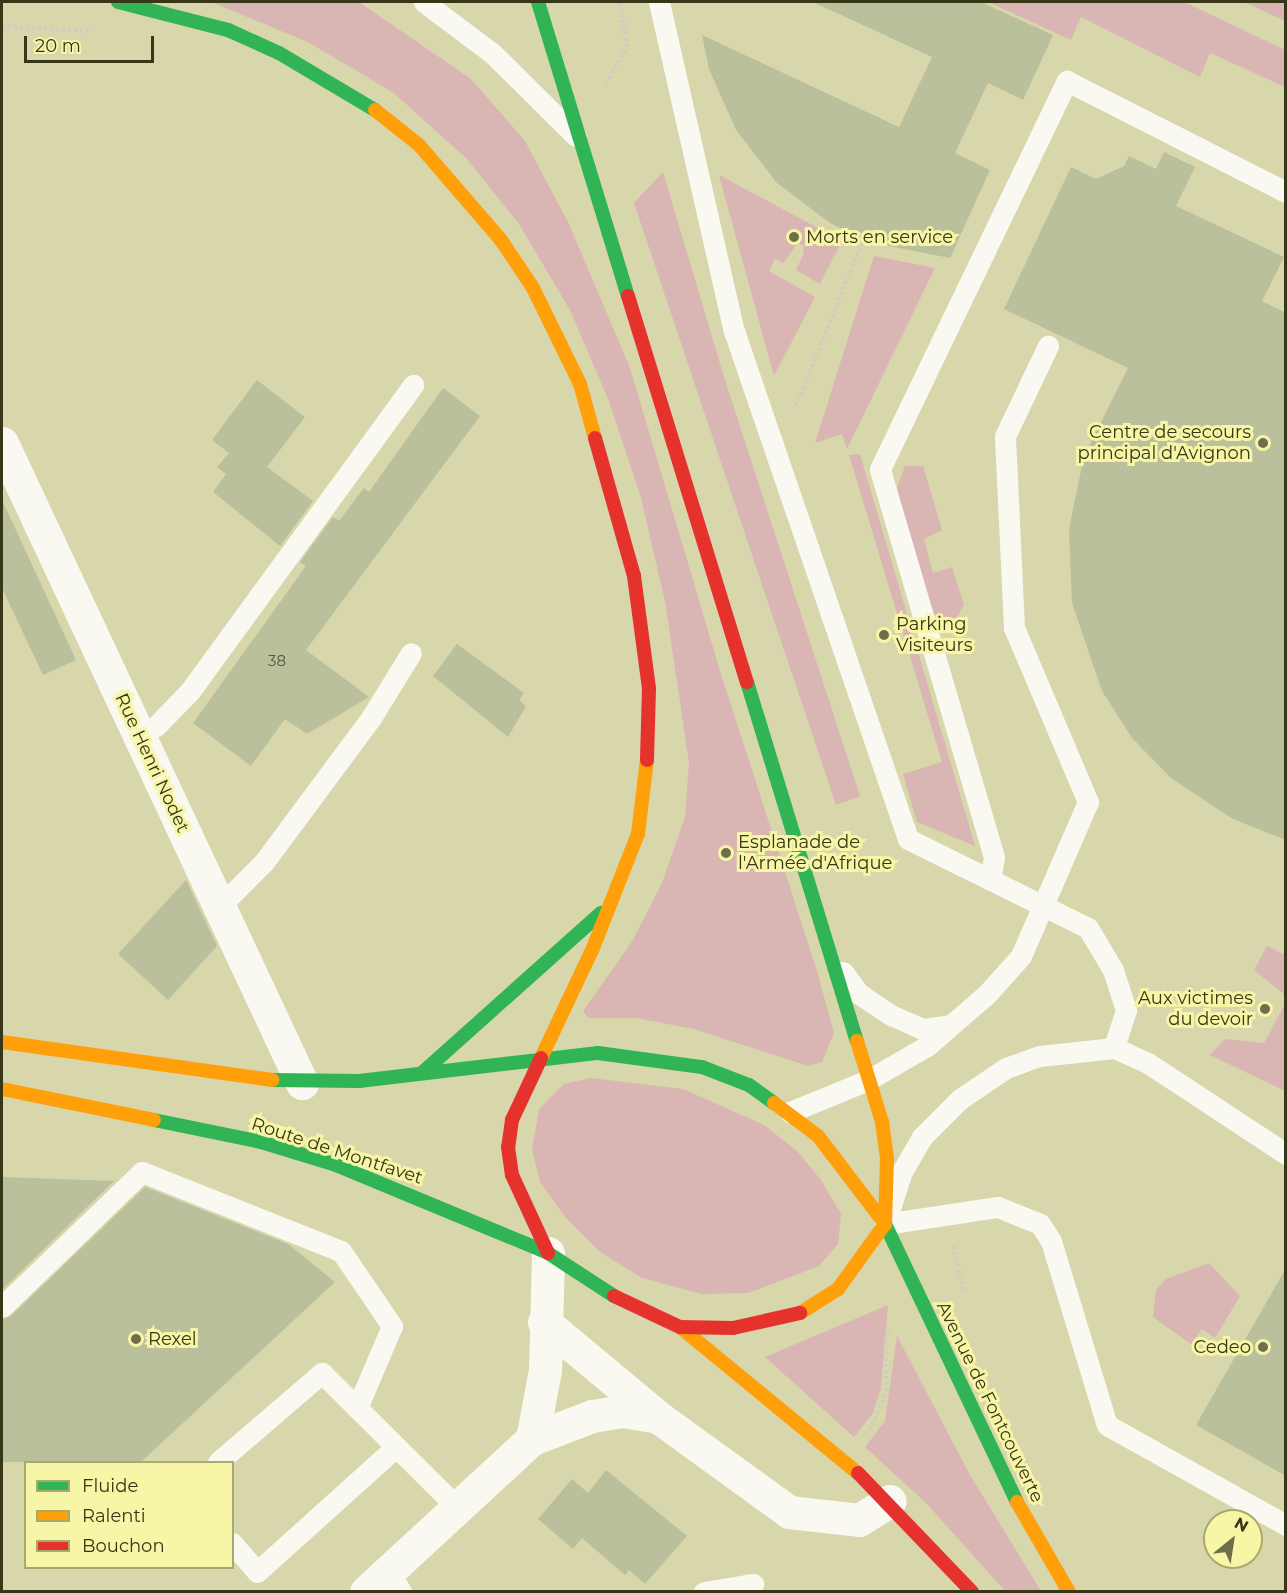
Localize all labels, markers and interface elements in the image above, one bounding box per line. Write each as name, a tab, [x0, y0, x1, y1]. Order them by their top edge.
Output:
scale bar	[27, 24, 158, 62]
text: 20 m	[35, 35, 81, 57]
place label: Morts en service	[806, 226, 953, 248]
marker: Morts en service	[787, 230, 801, 244]
place label: Centre de secours principal d'Avignon	[1078, 422, 1251, 464]
marker: Centre de secours principal d'Avignon	[1256, 436, 1270, 450]
place label: Parking Visiteurs	[896, 614, 972, 656]
marker: Parking Visiteurs	[877, 628, 891, 642]
house number: 38	[268, 652, 286, 670]
street label: Rue Henri Nodet	[110, 690, 194, 836]
place label: Esplanade de l'Armée d'Afrique	[738, 832, 892, 874]
marker: Esplanade de l'Armée d'Afrique	[719, 846, 733, 860]
place label: Aux victimes du devoir	[1138, 988, 1253, 1030]
marker: Aux victimes du devoir	[1258, 1002, 1272, 1016]
street label: Route de Montfavet	[249, 1113, 425, 1189]
street label: Avenue de Fontcouverte	[932, 1298, 1048, 1506]
place label: Rexel	[148, 1328, 197, 1350]
marker: Rexel	[129, 1332, 143, 1346]
place label: Cedeo	[1193, 1336, 1251, 1358]
marker: Cedeo	[1256, 1340, 1270, 1354]
legend	[24, 1461, 234, 1569]
text: Fluide	[82, 1475, 138, 1497]
text: Ralenti	[82, 1505, 146, 1527]
north arrow	[1203, 1509, 1263, 1569]
text: N	[1231, 1513, 1252, 1536]
text: Bouchon	[82, 1535, 165, 1557]

